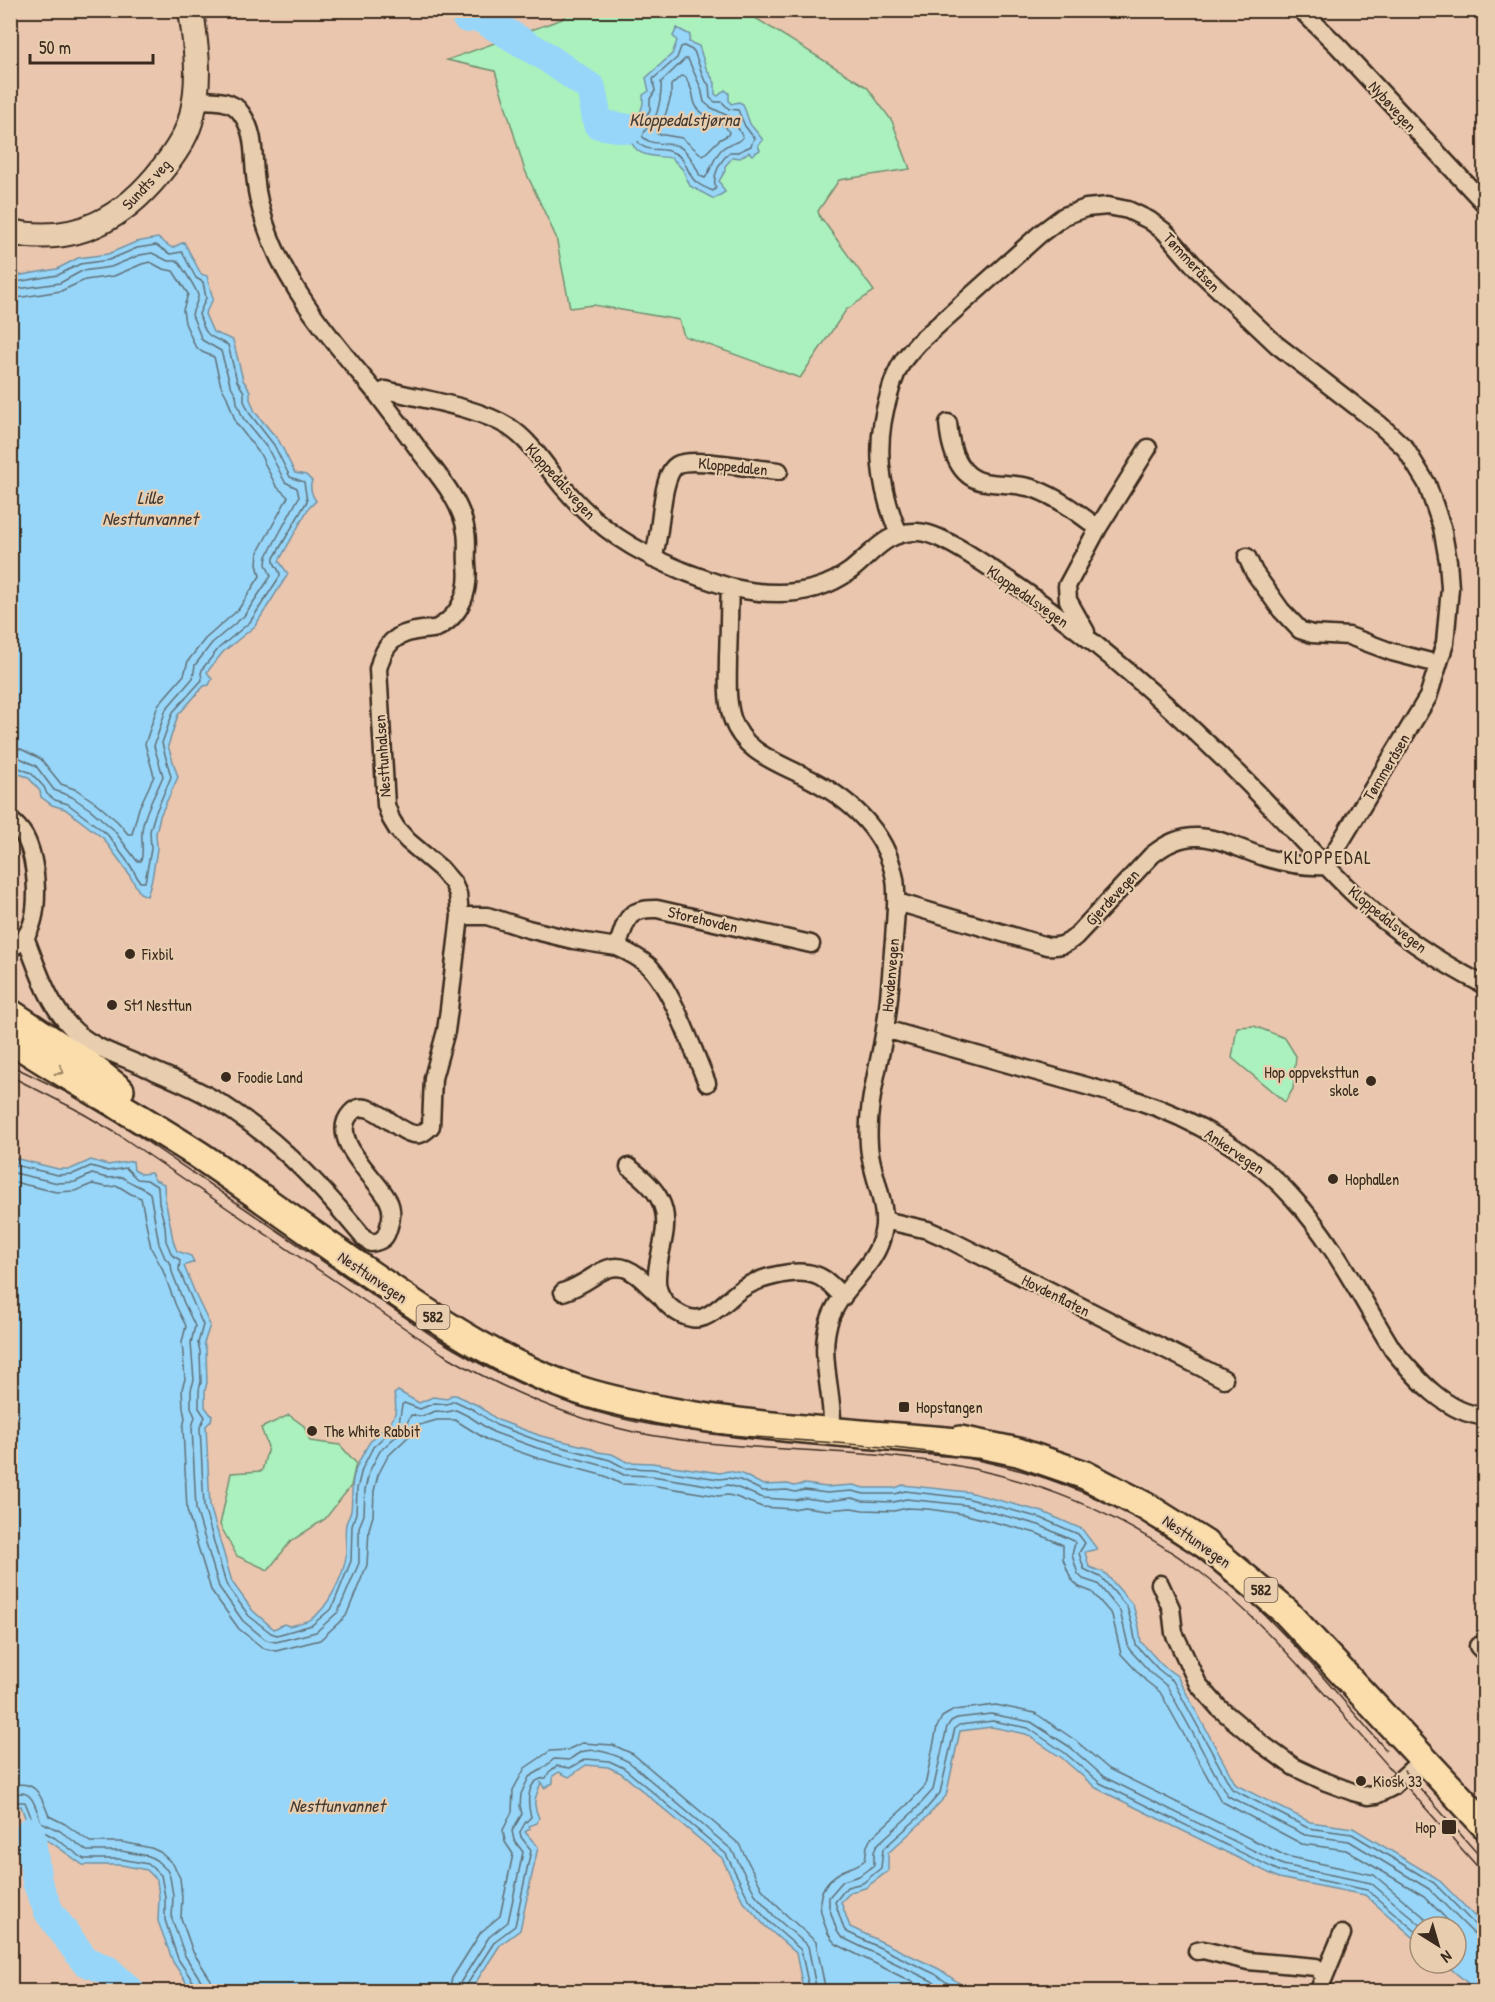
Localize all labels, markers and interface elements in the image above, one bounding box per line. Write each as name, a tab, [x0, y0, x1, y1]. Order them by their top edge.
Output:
scale bar	[30, 27, 153, 65]
text: 50 m	[39, 35, 71, 60]
street label: Nybøvegen	[1364, 76, 1422, 136]
water label: Kloppedalstjørna	[629, 107, 741, 132]
street label: Sundts veg	[117, 154, 175, 214]
street label: Tømmeråsen	[1159, 227, 1225, 297]
street label: Kloppedalsvegen	[521, 438, 601, 524]
street label: Kloppedalen	[697, 451, 769, 481]
water label: Lille Nesttunvannet	[102, 485, 200, 531]
street label: Kloppedalsvegen	[983, 560, 1073, 632]
street label: Nesttunhalsen	[368, 714, 396, 798]
street label: Tømmeråsen	[1357, 729, 1415, 805]
district label: KLOPPEDAL	[1284, 845, 1372, 870]
street label: Gjerdevegen	[1080, 864, 1144, 930]
street label: Kloppedalsvegen	[1344, 880, 1432, 958]
street label: Storehovden	[666, 900, 740, 938]
street label: Hovdenvegen	[876, 937, 904, 1013]
place label: Fixbil	[141, 943, 174, 965]
marker: Fixbil	[123, 947, 137, 961]
place label: St1 Nesttun	[124, 994, 192, 1016]
marker: St1 Nesttun	[105, 998, 119, 1012]
place label: Hop oppveksttun skole	[1264, 1061, 1360, 1101]
one-way arrow	[54, 1063, 64, 1075]
place label: Foodie Land	[237, 1066, 302, 1088]
marker: Foodie Land	[219, 1070, 233, 1084]
marker: Hop oppveksttun skole	[1364, 1074, 1378, 1088]
street label: Ankervegen	[1201, 1123, 1269, 1179]
place label: Hophallen	[1345, 1168, 1399, 1190]
marker: Hophallen	[1326, 1172, 1340, 1186]
street label: Nesttunvegen	[334, 1246, 412, 1308]
street label: Hovdenflaten	[1018, 1268, 1094, 1322]
road number: 582	[416, 1305, 450, 1329]
place label: Hopstangen	[916, 1396, 983, 1418]
marker: Hopstangen	[897, 1400, 911, 1414]
place label: The White Rabbit	[324, 1420, 420, 1442]
marker: The White Rabbit	[305, 1424, 319, 1438]
street label: Nesttunvegen	[1158, 1509, 1236, 1573]
road number: 582	[1244, 1578, 1278, 1602]
place label: Kiosk 33	[1373, 1770, 1422, 1792]
marker: Kiosk 33	[1354, 1774, 1368, 1788]
water label: Nesttunvannet	[289, 1793, 387, 1818]
place label: Hop	[1415, 1816, 1436, 1838]
marker: Hop	[1440, 1818, 1458, 1836]
north arrow	[1408, 1915, 1468, 1975]
text: N	[1437, 1946, 1457, 1969]

